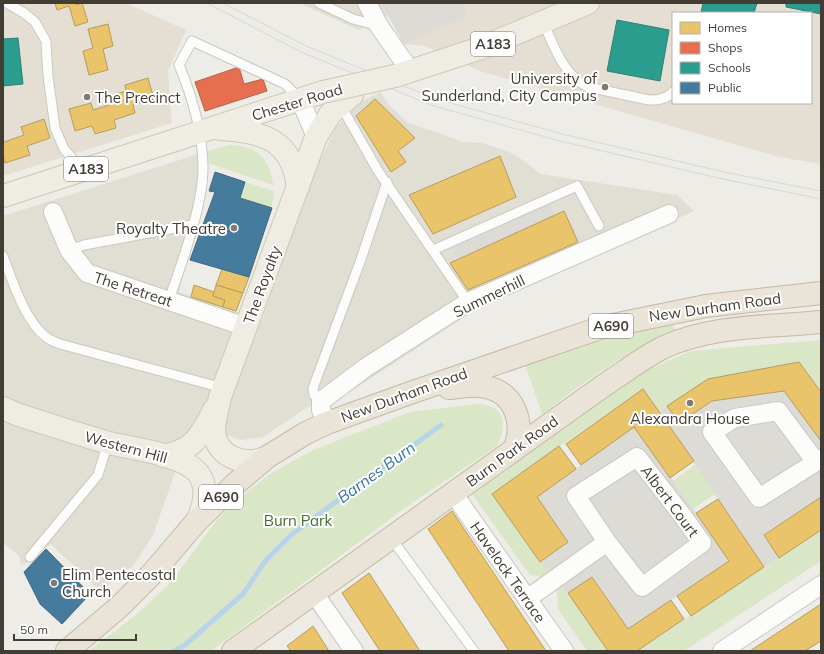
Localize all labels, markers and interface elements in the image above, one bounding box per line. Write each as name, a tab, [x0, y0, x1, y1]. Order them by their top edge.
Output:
legend	[672, 12, 812, 104]
text: Homes	[708, 20, 747, 35]
road number: A183	[471, 32, 515, 56]
text: Shops	[708, 40, 743, 55]
text: Schools	[708, 60, 751, 75]
place label: University of Sunderland, City Campus	[422, 69, 598, 105]
street label: Chester Road	[249, 79, 345, 125]
text: Public	[708, 80, 742, 95]
marker: University of Sunderland, City Campus	[600, 82, 610, 92]
place label: The Precinct	[95, 88, 181, 107]
marker: The Precinct	[82, 92, 92, 102]
road number: A183	[64, 157, 108, 181]
place label: Royalty Theatre	[116, 219, 226, 238]
marker: Royalty Theatre	[229, 223, 239, 233]
street label: The Royalty	[239, 243, 285, 327]
street label: The Retreat	[91, 267, 175, 311]
street label: Summerhill	[450, 270, 528, 322]
street label: New Durham Road	[648, 288, 782, 326]
road number: A690	[589, 314, 633, 338]
street label: New Durham Road	[338, 363, 470, 427]
marker: Alexandra House	[685, 398, 695, 408]
place label: Alexandra House	[630, 409, 750, 428]
street label: Burn Park Road	[462, 411, 562, 491]
street label: Western Hill	[82, 427, 170, 467]
water label: Barnes Burn	[333, 437, 419, 507]
street label: Albert Court	[637, 461, 703, 541]
road number: A690	[199, 485, 243, 509]
park label: Burn Park	[264, 511, 333, 530]
street label: Havelock Terrace	[466, 518, 550, 626]
place label: Elim Pentecostal Church	[62, 565, 176, 601]
marker: Elim Pentecostal Church	[49, 578, 59, 588]
scale bar	[14, 616, 136, 642]
text: 50 m	[20, 622, 48, 637]

